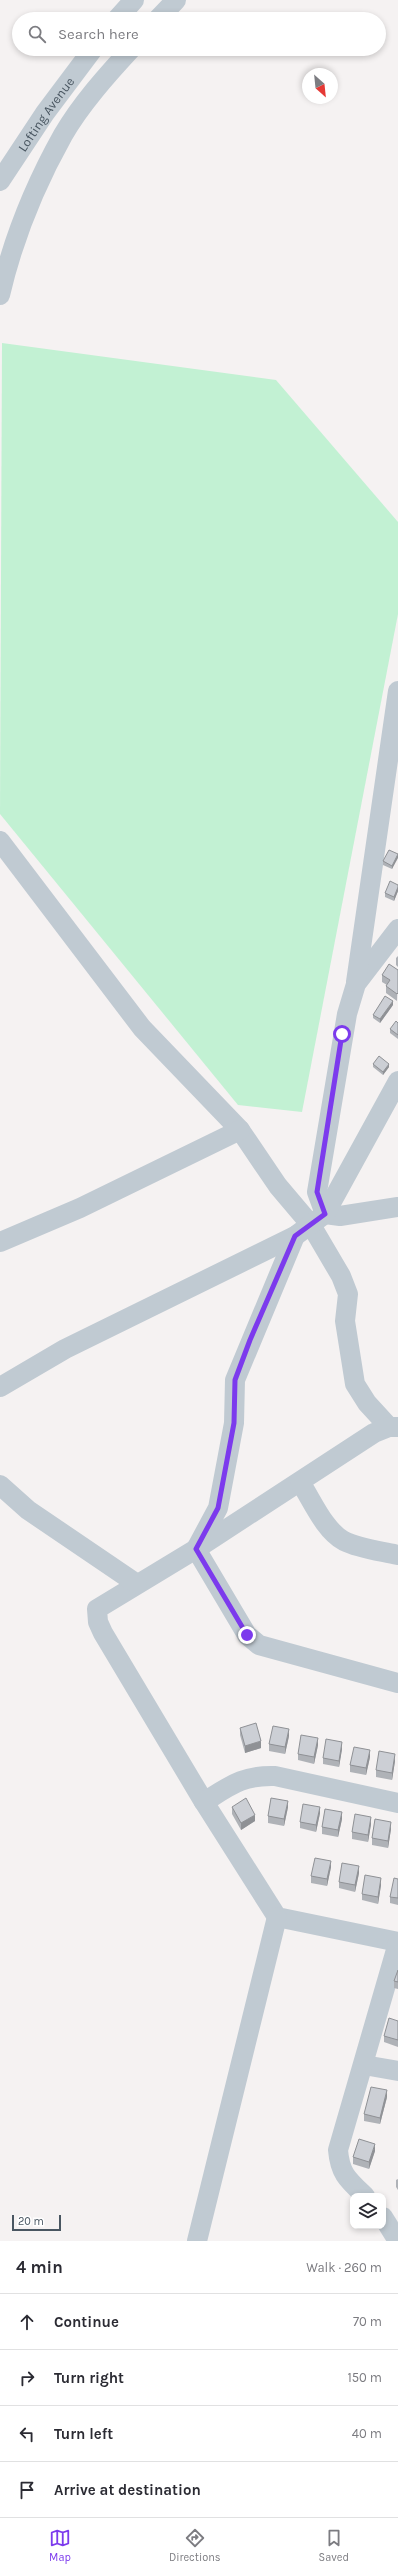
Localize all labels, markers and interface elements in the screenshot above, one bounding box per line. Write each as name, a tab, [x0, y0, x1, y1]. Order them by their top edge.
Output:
search box	[12, 12, 386, 56]
icon: search	[26, 23, 48, 45]
text: Search here	[58, 25, 139, 43]
north arrow	[302, 68, 338, 104]
street label: Lofting Avenue	[14, 74, 77, 154]
route start	[333, 1025, 351, 1043]
route end	[238, 1626, 256, 1644]
map controls	[350, 2193, 386, 2229]
button: layers	[350, 2193, 386, 2229]
scale bar	[12, 2213, 61, 2232]
text: 20 m	[18, 2215, 44, 2228]
text: 4 min	[16, 2257, 63, 2277]
text: Walk · 260 m	[306, 2260, 382, 2275]
icon: ahead	[16, 2311, 38, 2333]
text: Continue	[54, 2313, 119, 2331]
text: 70 m	[353, 2314, 382, 2329]
icon: right	[16, 2367, 38, 2389]
text: Turn right	[54, 2369, 124, 2387]
text: 150 m	[347, 2370, 382, 2385]
icon: left	[16, 2423, 38, 2445]
text: Turn left	[54, 2425, 113, 2443]
text: 40 m	[352, 2426, 382, 2441]
icon: arrive	[16, 2479, 38, 2501]
text: Arrive at destination	[54, 2481, 201, 2499]
tab: Map	[49, 2527, 71, 2564]
tab: Directions	[169, 2527, 221, 2564]
tab: Saved	[319, 2527, 349, 2564]

